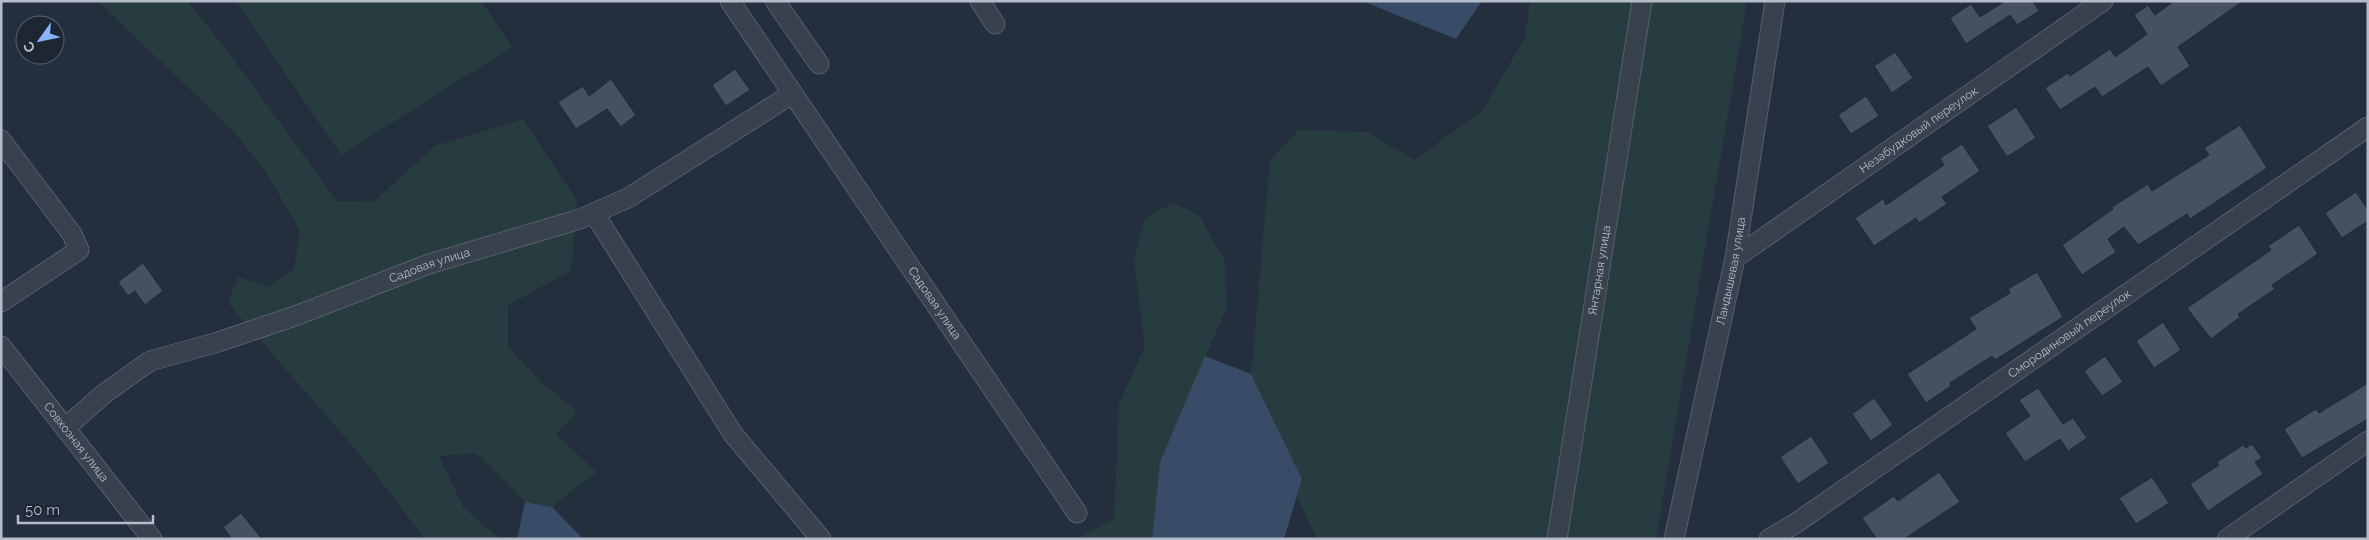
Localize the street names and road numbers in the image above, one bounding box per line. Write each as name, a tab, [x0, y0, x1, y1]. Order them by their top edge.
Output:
street label: Незабудковый переулок	[1857, 84, 1981, 176]
street label: Ландышевая улица	[1714, 216, 1748, 326]
street label: Янтарная улица	[1585, 224, 1613, 316]
street label: Садовая улица	[387, 245, 472, 286]
street label: Садовая улица	[905, 264, 964, 342]
street label: Смородиновый переулок	[2005, 286, 2134, 381]
street label: Совхозная улица	[41, 400, 112, 485]

